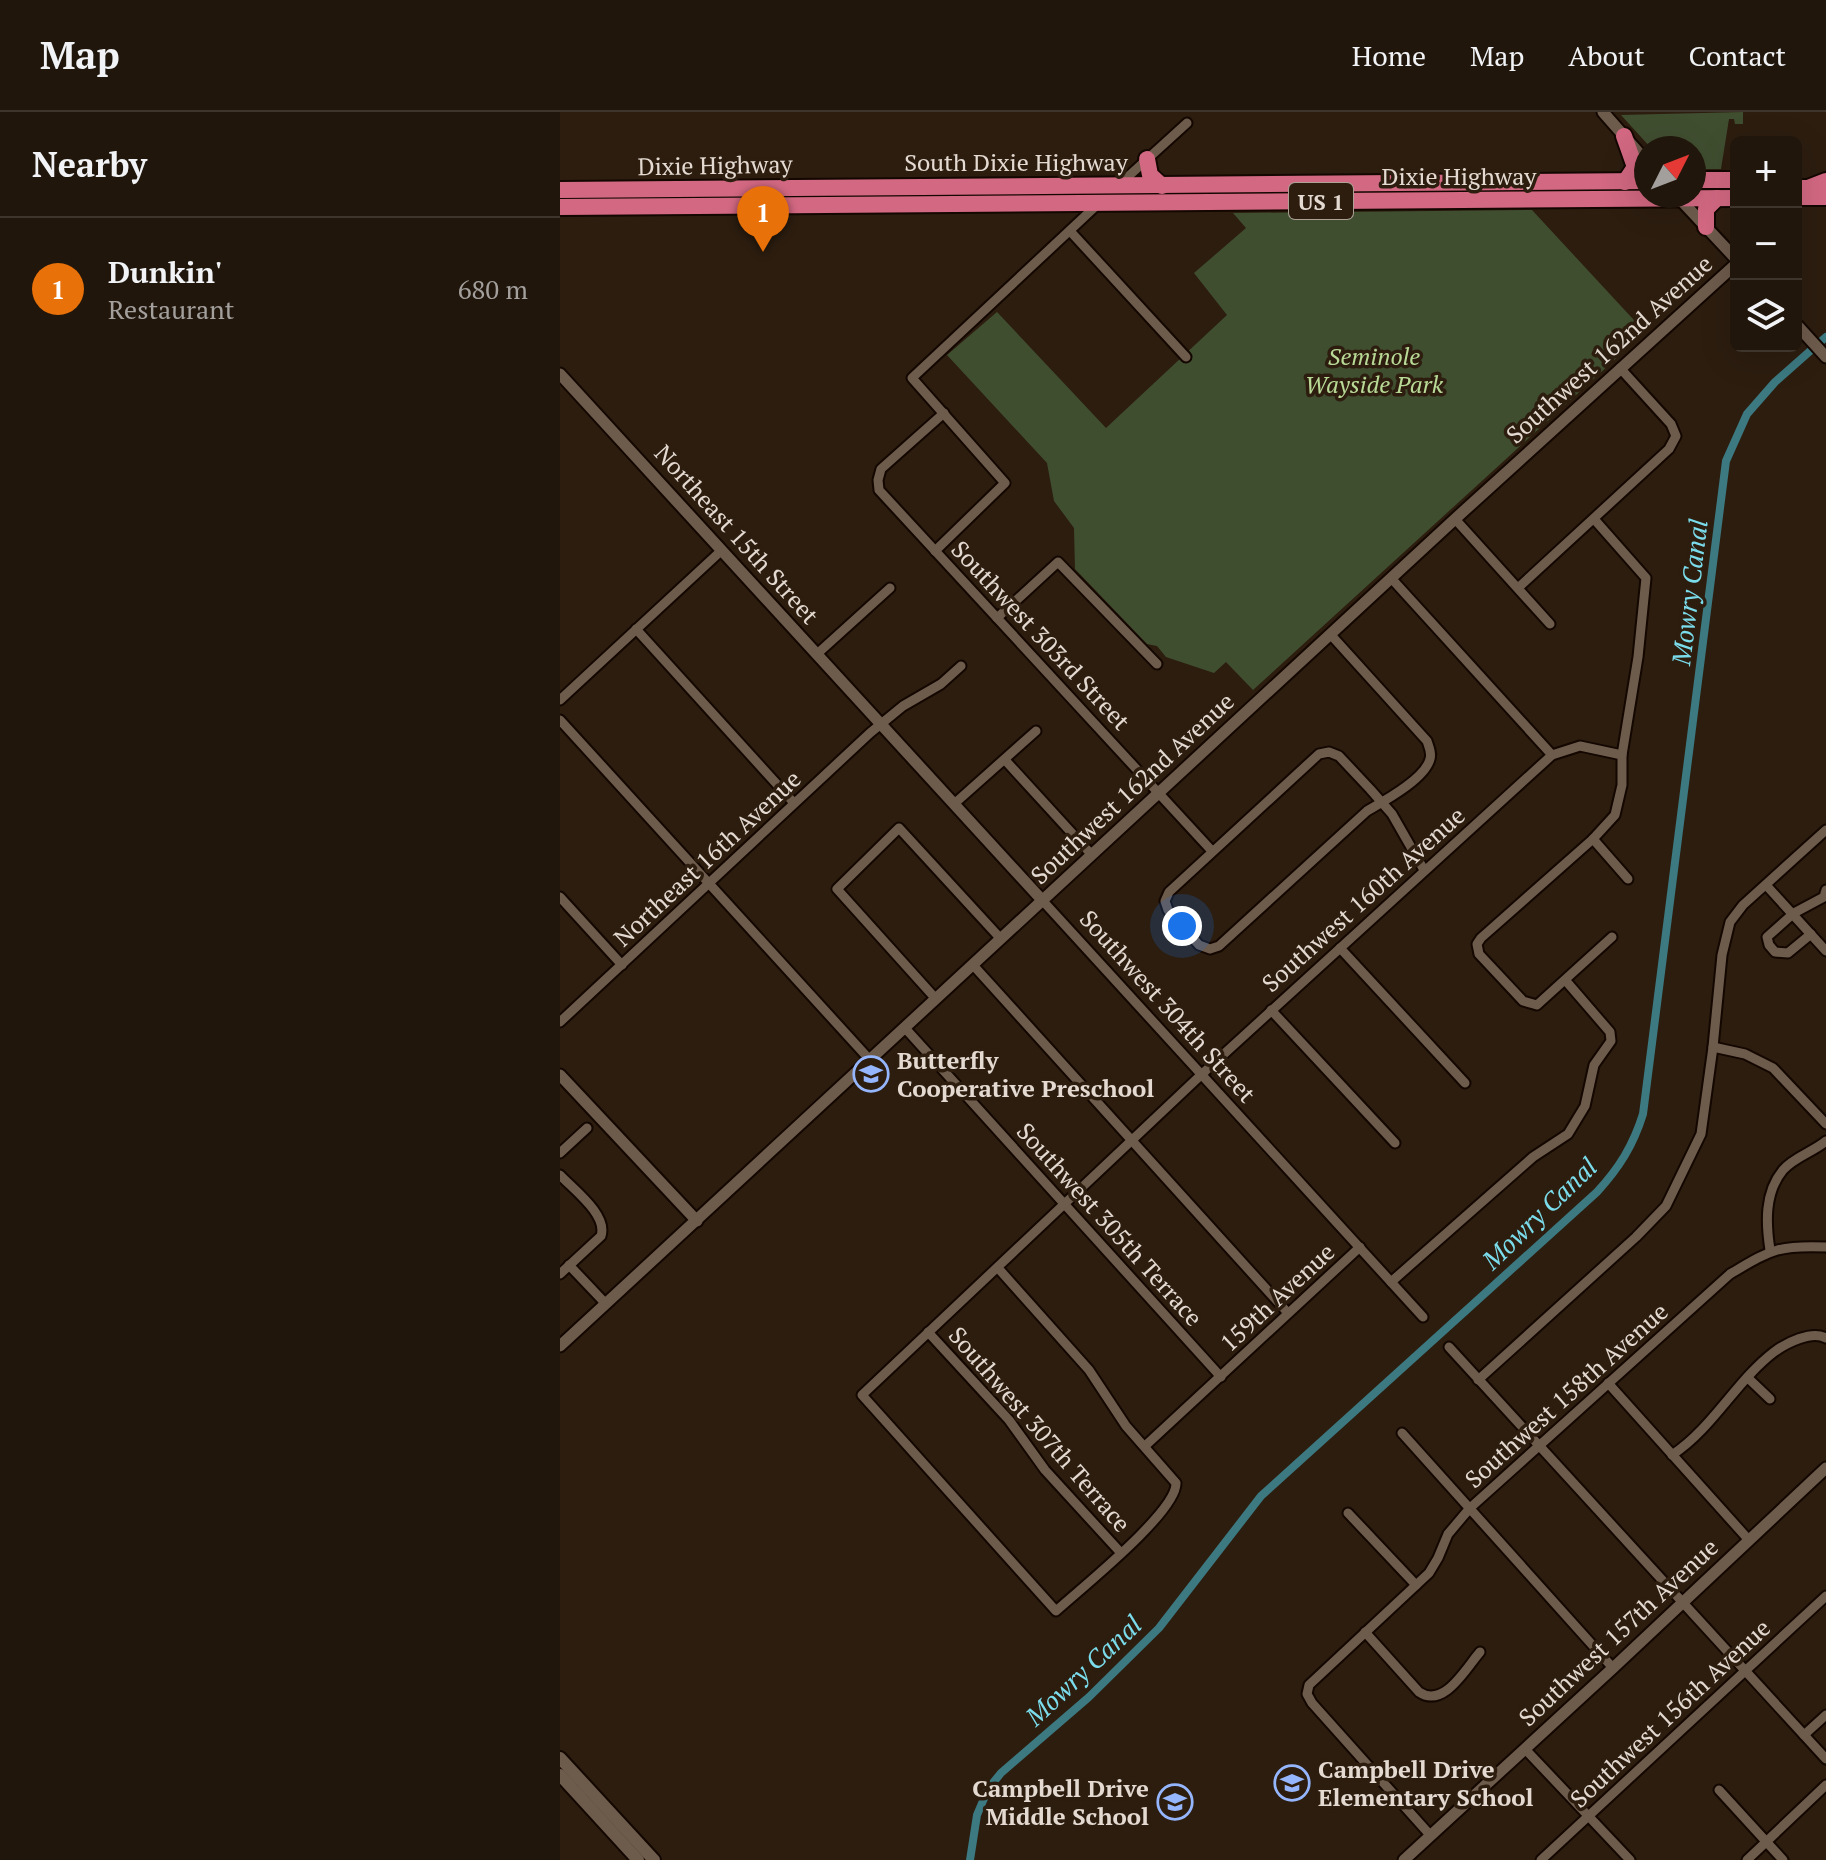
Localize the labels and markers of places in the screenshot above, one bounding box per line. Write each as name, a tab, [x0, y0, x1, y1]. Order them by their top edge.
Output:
pin: 1	[737, 186, 789, 252]
place label: Butterfly Cooperative Preschool	[897, 1044, 1154, 1104]
school or university icon: Butterfly Cooperative Preschool	[852, 1055, 890, 1093]
place label: Campbell Drive Elementary School	[1318, 1753, 1533, 1813]
school or university icon: Campbell Drive Elementary School	[1273, 1764, 1311, 1802]
place label: Campbell Drive Middle School	[972, 1772, 1149, 1832]
school or university icon: Campbell Drive Middle School	[1156, 1783, 1194, 1821]

